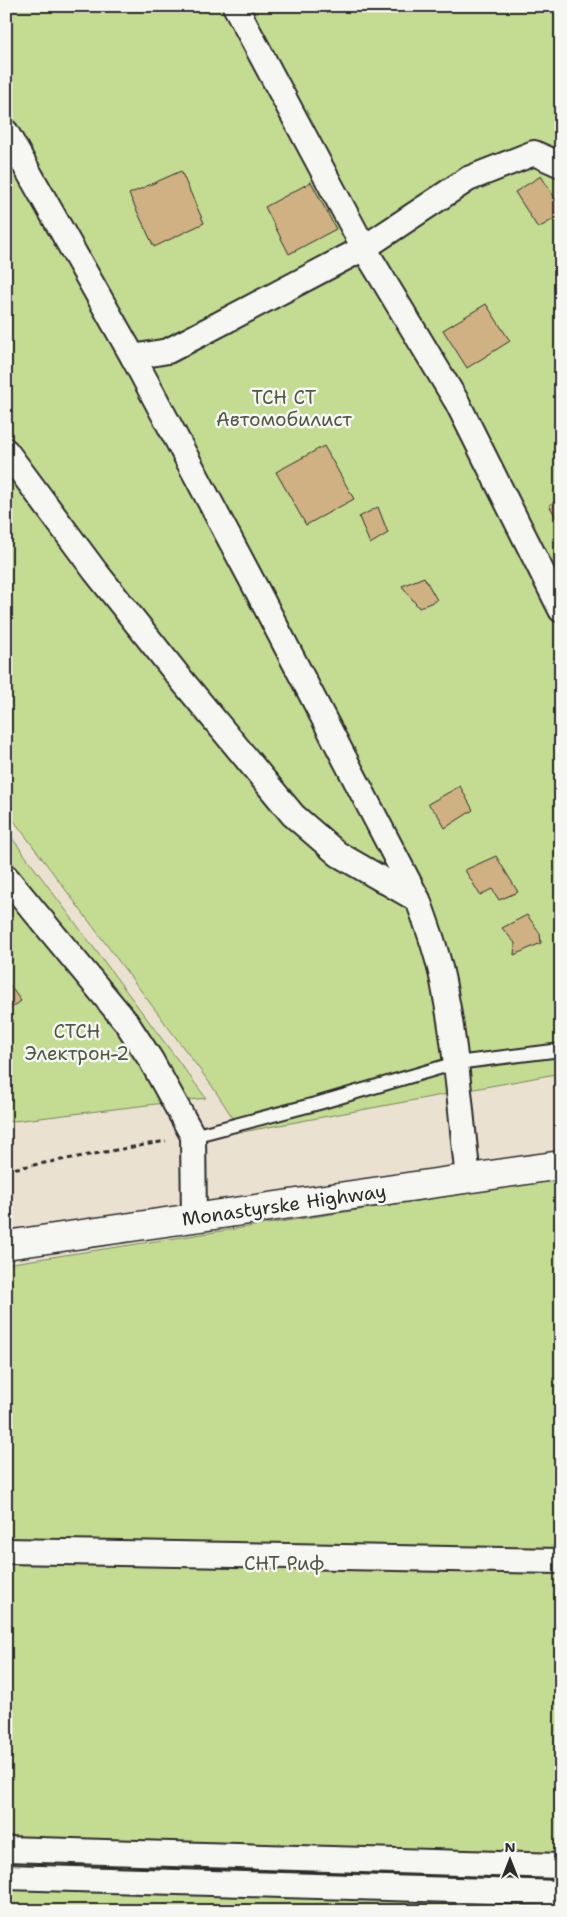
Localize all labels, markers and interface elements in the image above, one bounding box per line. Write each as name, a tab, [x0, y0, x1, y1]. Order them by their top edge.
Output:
park label: ТСН СТ Автомобилист	[216, 385, 352, 432]
park label: СТСН Электрон-2	[25, 1019, 129, 1066]
street label: Monastyrske Highway	[180, 1178, 388, 1232]
park label: СНТ Риф	[244, 1551, 324, 1576]
north arrow	[484, 1834, 534, 1884]
text: N	[504, 1838, 516, 1856]

